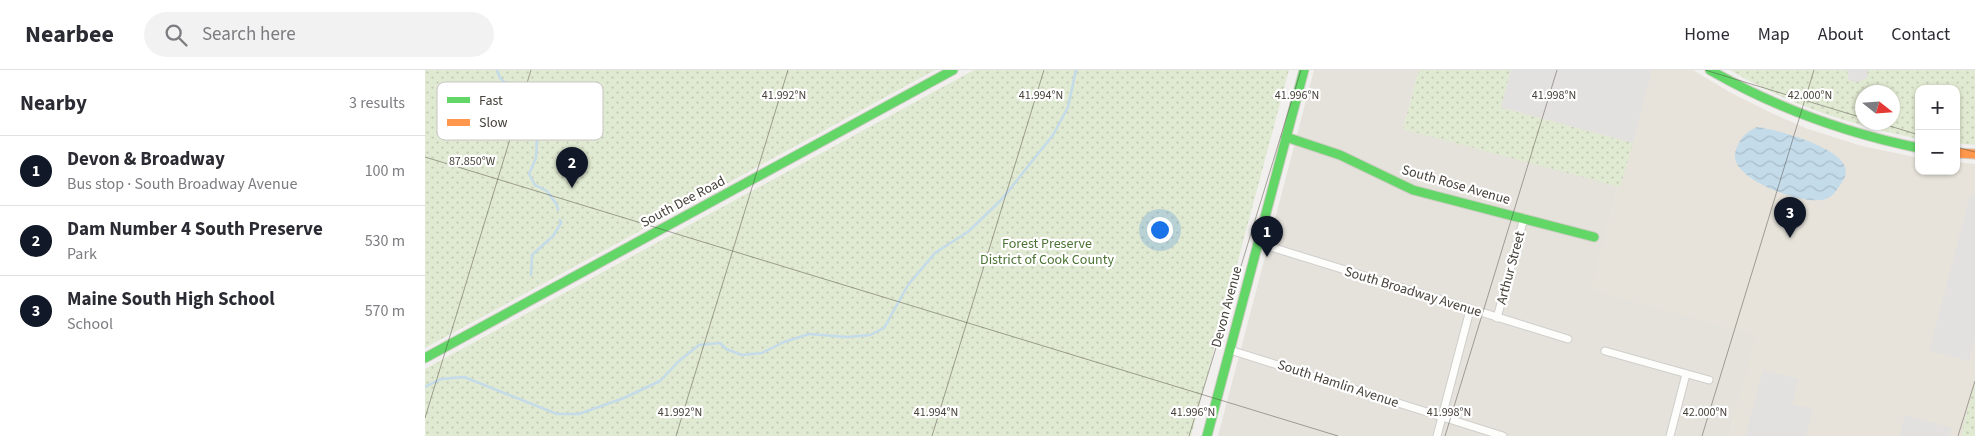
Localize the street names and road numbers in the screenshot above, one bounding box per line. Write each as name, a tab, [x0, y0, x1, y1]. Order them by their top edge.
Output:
street label: South Rose Avenue	[1399, 160, 1513, 210]
street label: South Dee Road	[637, 171, 729, 233]
street label: Arthur Street	[1492, 229, 1530, 307]
street label: South Broadway Avenue	[1342, 262, 1484, 322]
street label: Devon Avenue	[1207, 264, 1247, 350]
street label: South Hamlin Avenue	[1275, 355, 1401, 413]

